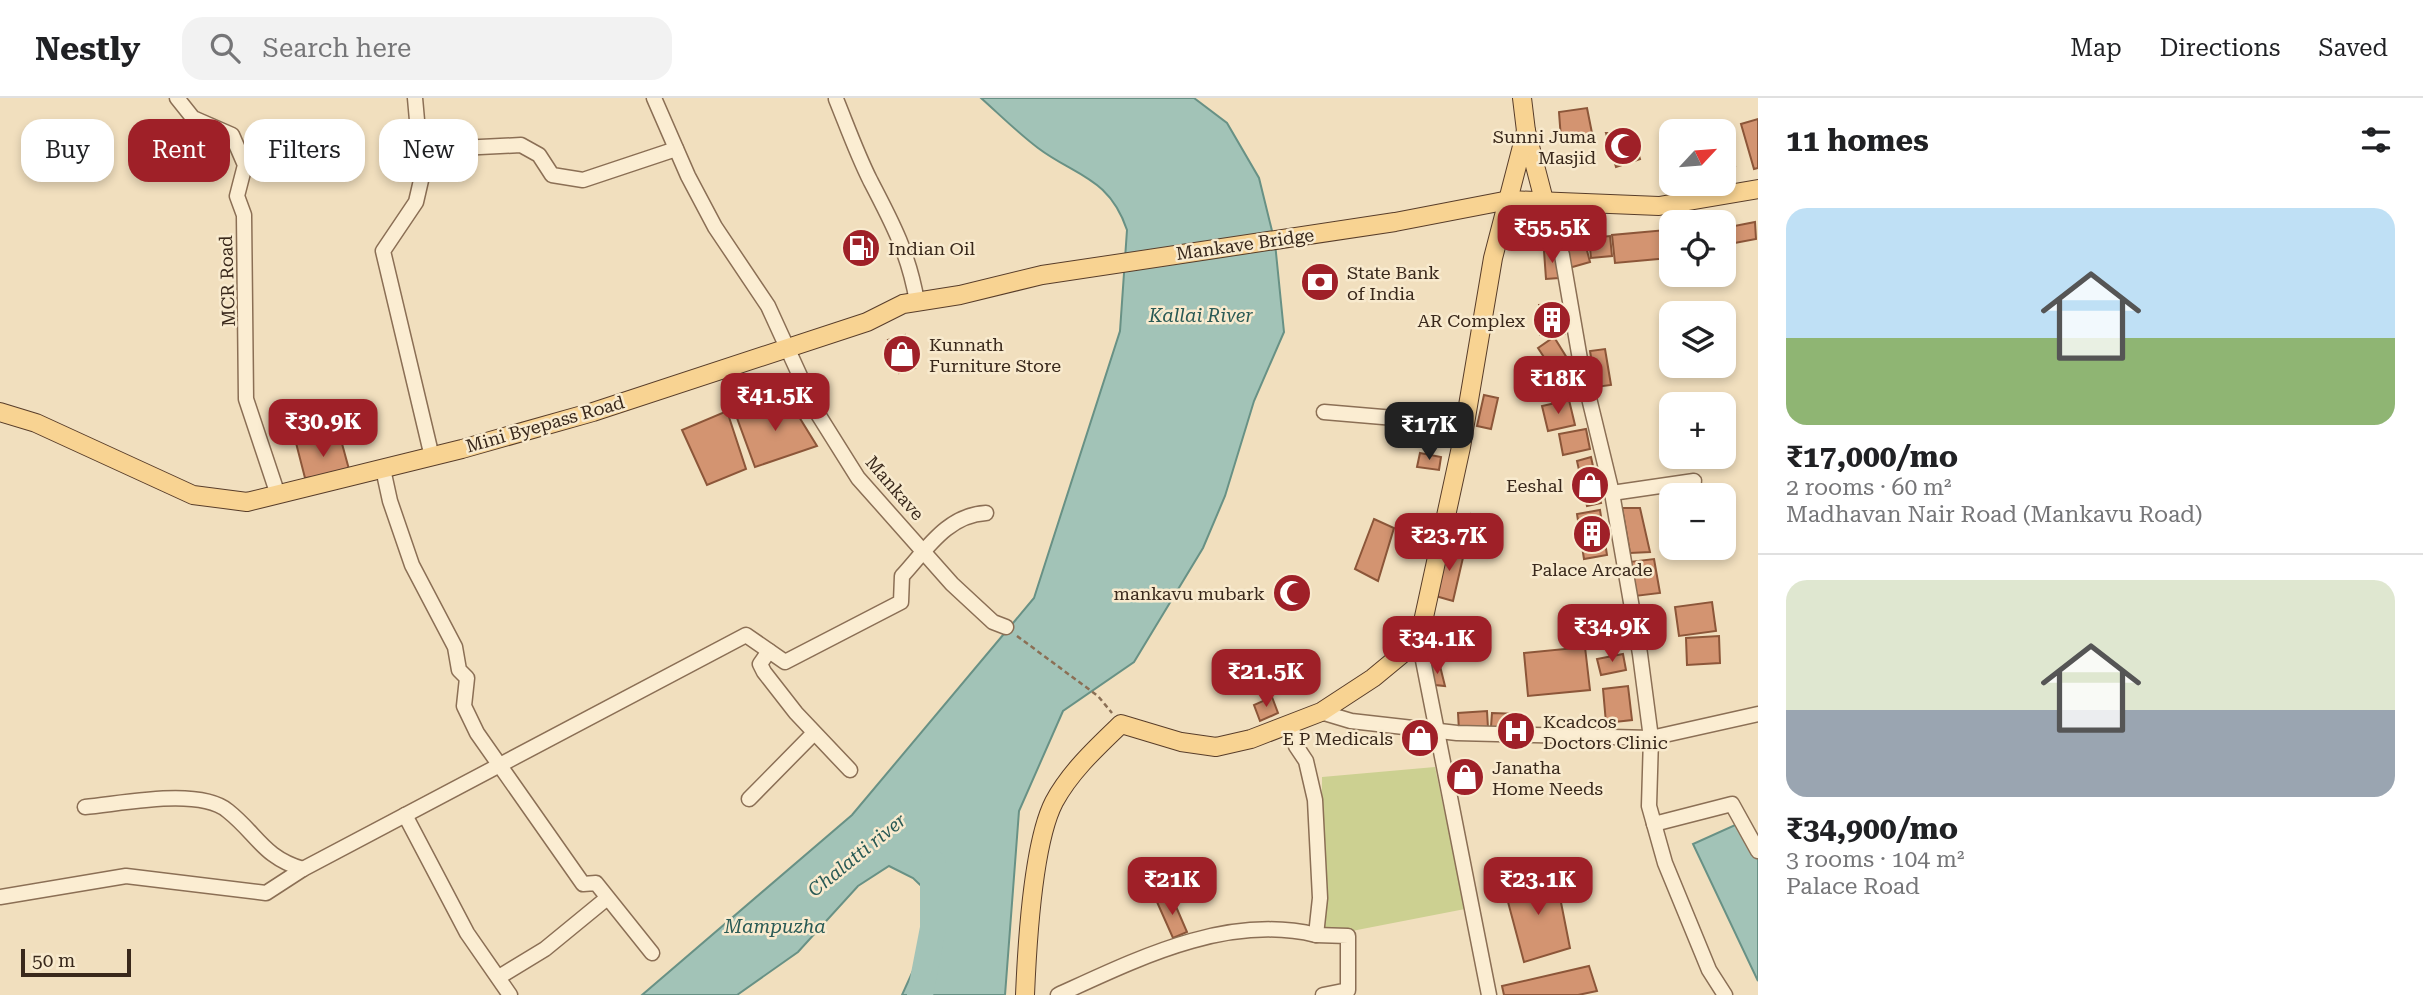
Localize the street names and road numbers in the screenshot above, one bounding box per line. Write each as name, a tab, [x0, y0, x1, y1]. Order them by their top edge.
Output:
street label: Mankave Bridge	[1175, 224, 1315, 264]
street label: MCR Road	[215, 235, 239, 327]
street label: Mini Byepass Road	[463, 391, 627, 457]
street label: Mankave	[861, 452, 929, 524]

